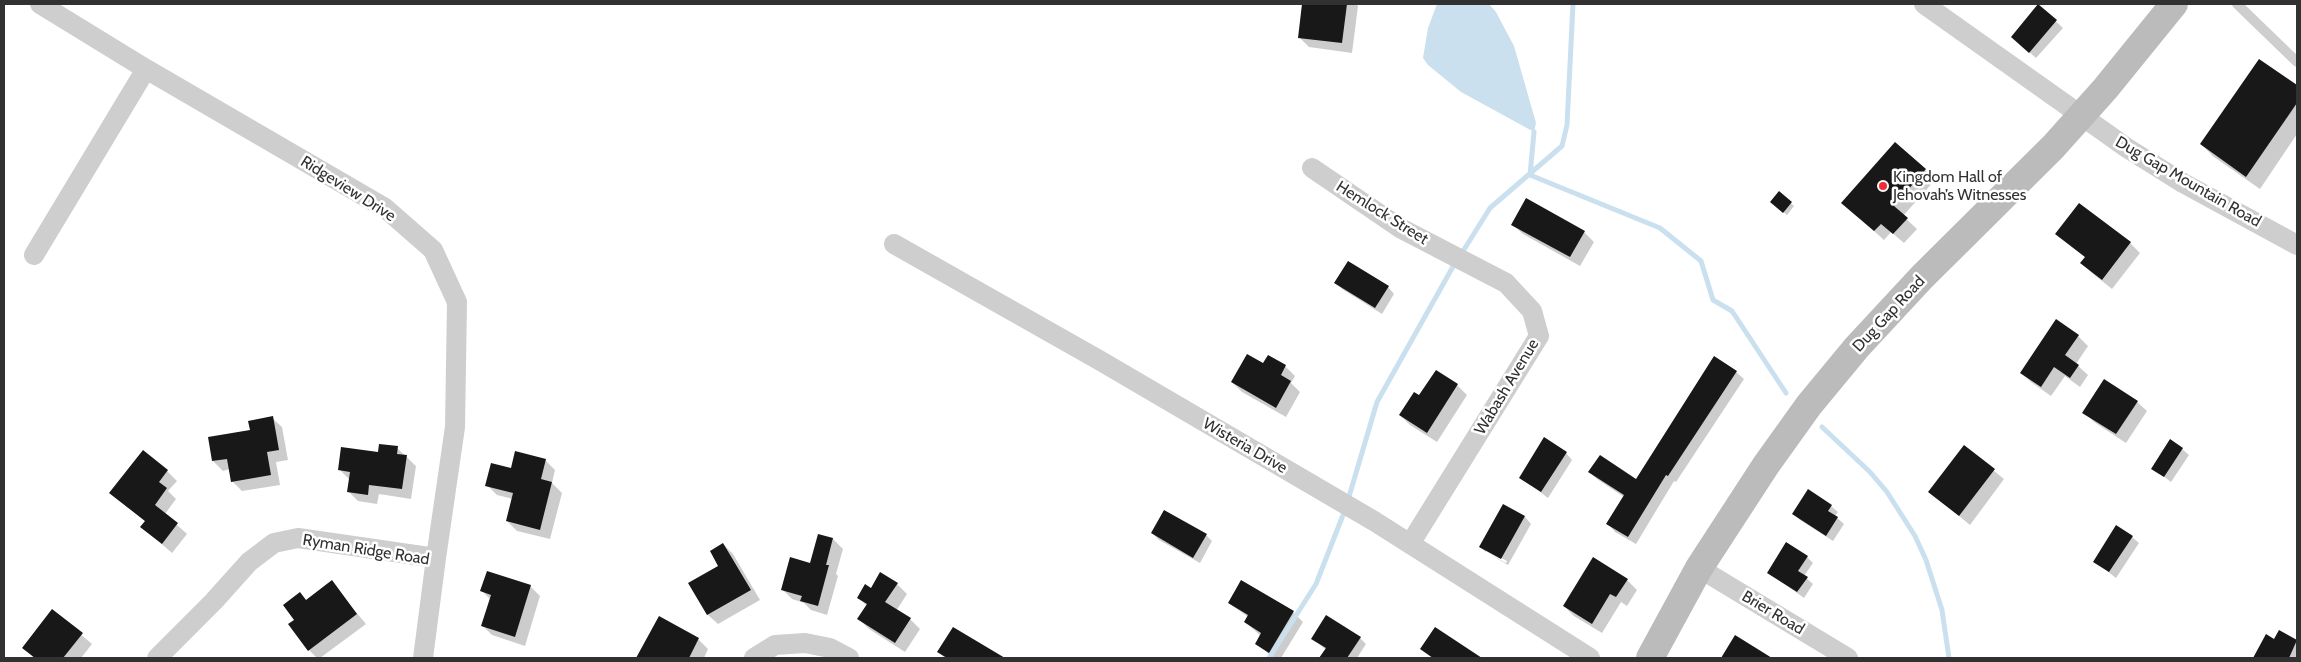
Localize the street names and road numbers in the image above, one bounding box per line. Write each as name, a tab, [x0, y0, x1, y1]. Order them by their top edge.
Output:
street label: Dug Gap Mountain Road	[2112, 132, 2264, 232]
street label: Ridgeview Drive	[297, 152, 399, 226]
street label: Hemlock Street	[1332, 177, 1432, 249]
street label: Dug Gap Road	[1849, 272, 1929, 356]
street label: Wabash Avenue	[1471, 336, 1543, 438]
street label: Wisteria Drive	[1199, 414, 1291, 478]
street label: Ryman Ridge Road	[301, 530, 431, 570]
street label: Brier Road	[1738, 587, 1808, 639]

